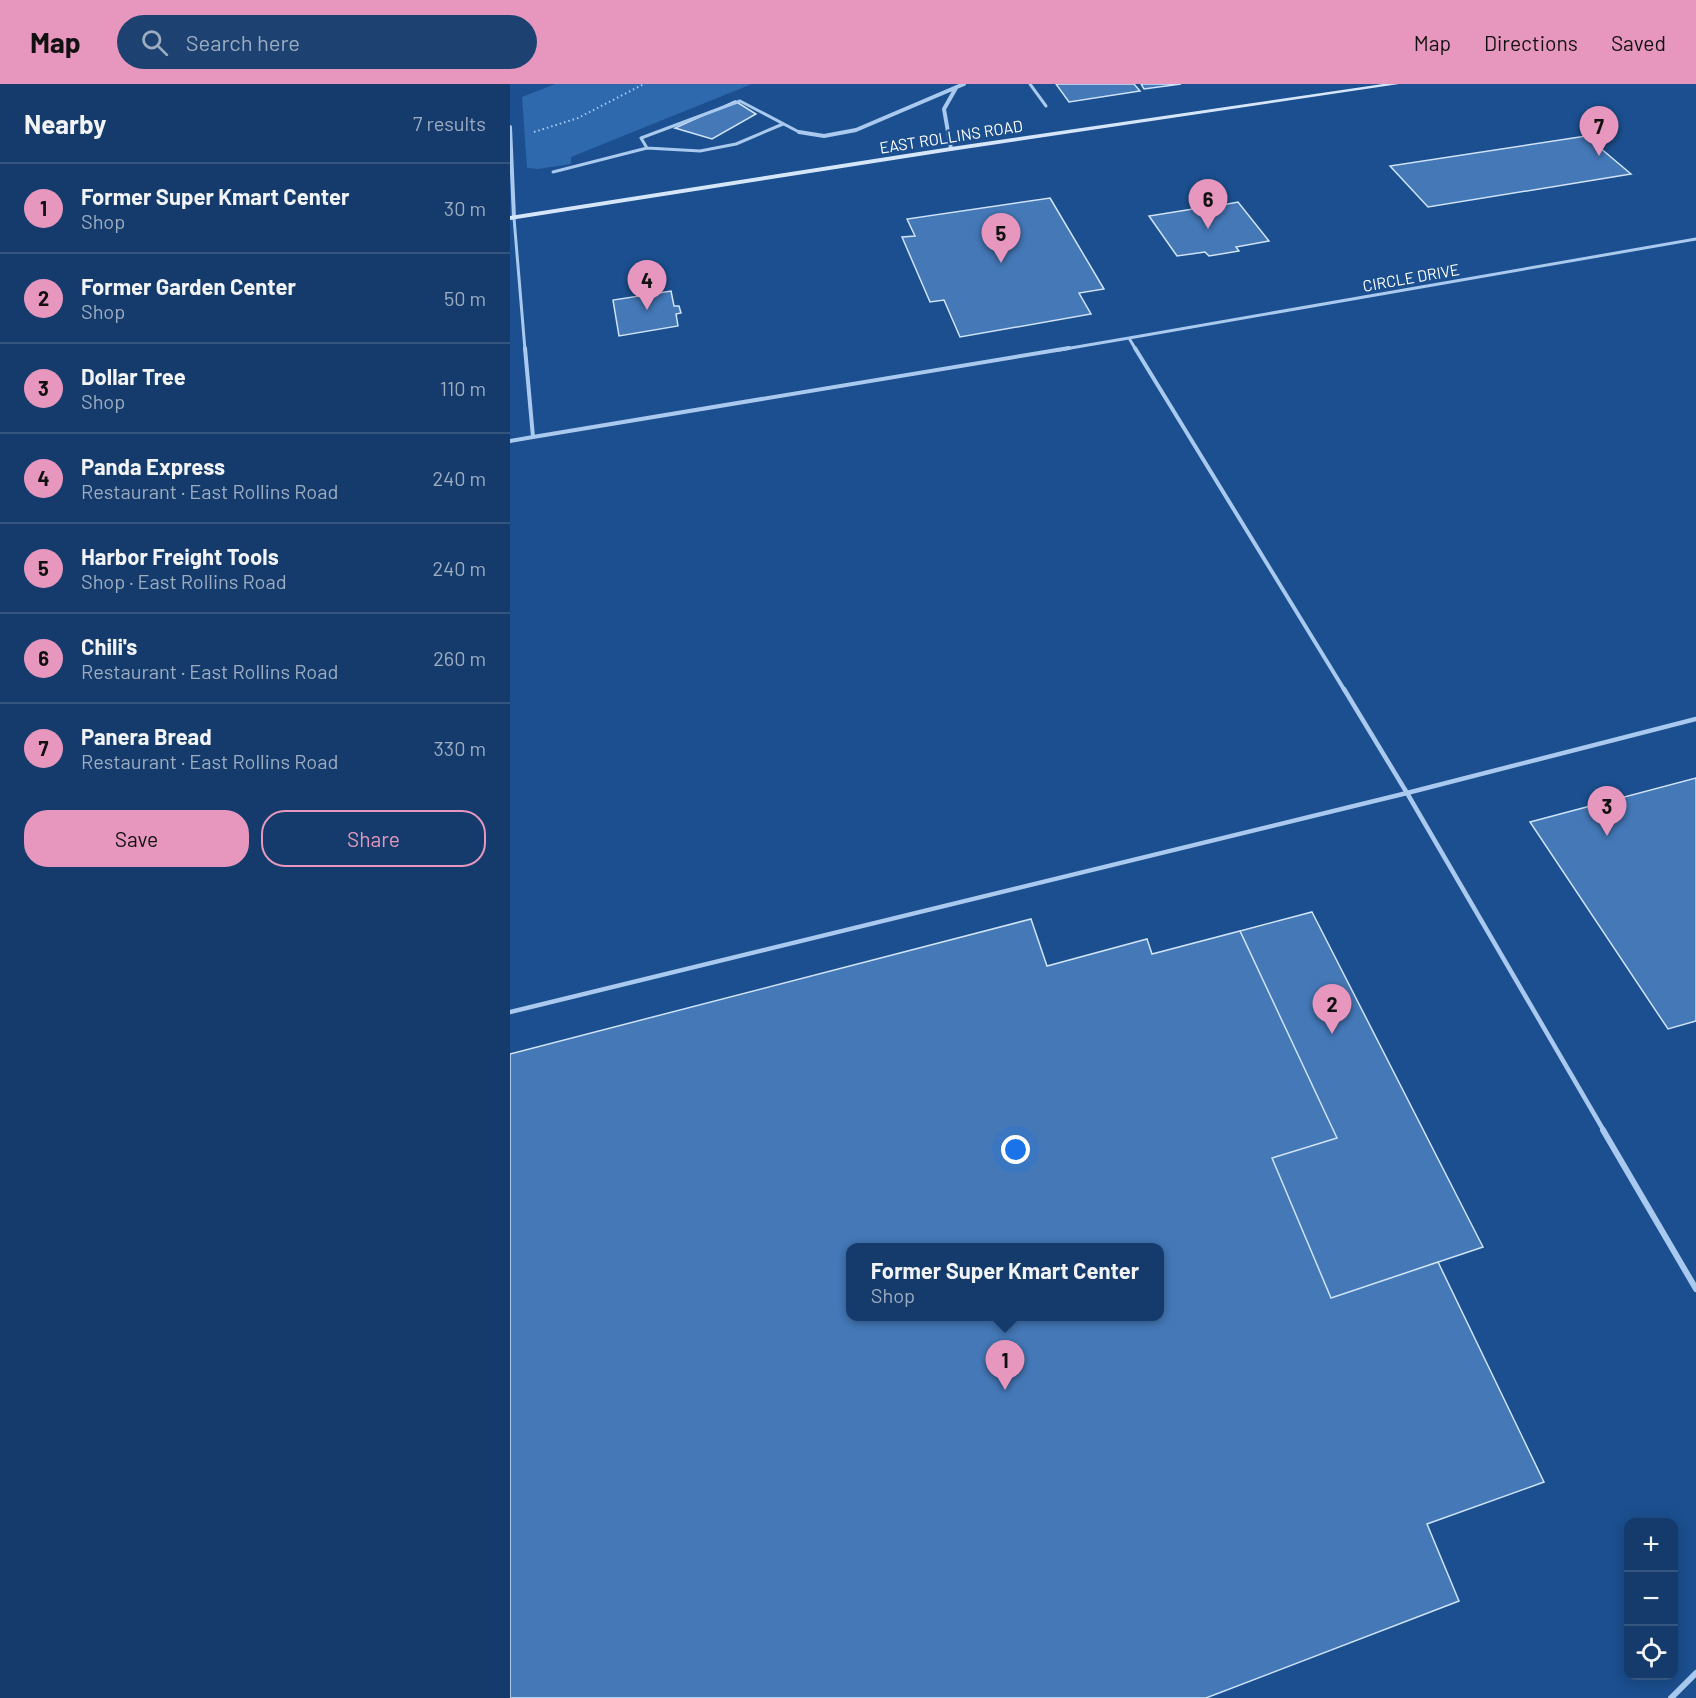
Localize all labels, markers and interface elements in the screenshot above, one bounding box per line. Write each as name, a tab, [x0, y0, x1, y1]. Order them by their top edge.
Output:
search box	[117, 15, 537, 69]
text: Map	[30, 25, 81, 59]
icon: search	[138, 26, 171, 59]
text: Search here	[186, 29, 300, 55]
text: Map	[1414, 30, 1451, 55]
text: Directions	[1484, 30, 1578, 55]
text: Saved	[1611, 30, 1666, 55]
pin: 7	[1580, 106, 1618, 156]
text: Nearby	[24, 108, 106, 139]
text: 7 results	[413, 111, 486, 135]
street label: EAST ROLLINS ROAD	[878, 115, 1024, 157]
pin: 6	[1188, 180, 1228, 229]
text: Former Super Kmart Center	[81, 183, 349, 209]
text: 1	[40, 196, 47, 220]
text: 30 m	[444, 196, 486, 220]
text: Shop	[81, 209, 125, 233]
pin: 5	[982, 214, 1020, 263]
street label: CIRCLE DRIVE	[1361, 259, 1461, 295]
pin: 4	[628, 260, 666, 310]
text: Former Garden Center	[81, 273, 296, 299]
text: 2	[38, 286, 49, 310]
text: 50 m	[444, 286, 486, 310]
text: Shop	[81, 299, 125, 323]
text: Dollar Tree	[81, 363, 186, 389]
text: 3	[38, 376, 49, 400]
text: 110 m	[440, 376, 486, 400]
text: Shop	[81, 389, 125, 413]
text: Panda Express	[81, 453, 225, 479]
text: 4	[37, 466, 50, 490]
text: 240 m	[432, 466, 486, 490]
text: Restaurant · East Rollins Road	[81, 479, 338, 503]
text: Harbor Freight Tools	[81, 543, 279, 569]
text: 5	[38, 556, 49, 580]
text: 240 m	[432, 556, 486, 580]
text: Shop · East Rollins Road	[81, 569, 287, 593]
text: Chili's	[81, 633, 137, 659]
text: 6	[38, 646, 49, 670]
text: 260 m	[433, 646, 486, 670]
text: Restaurant · East Rollins Road	[81, 659, 338, 683]
text: Panera Bread	[81, 723, 212, 749]
text: 7	[39, 736, 48, 760]
text: 330 m	[434, 736, 486, 760]
text: Restaurant · East Rollins Road	[81, 749, 338, 773]
pin: 3	[1588, 786, 1626, 836]
button: Save	[24, 810, 249, 867]
button: Share	[261, 810, 486, 867]
pin: 2	[1312, 984, 1352, 1034]
your location	[1001, 1135, 1030, 1164]
popup	[846, 1243, 1164, 1321]
text: Former Super Kmart Center	[871, 1257, 1139, 1283]
text: Shop	[871, 1283, 915, 1307]
pin: 1	[986, 1340, 1024, 1390]
map controls	[1624, 1518, 1678, 1680]
button: +	[1624, 1518, 1678, 1572]
button: −	[1624, 1572, 1678, 1626]
button: locate	[1624, 1626, 1678, 1680]

